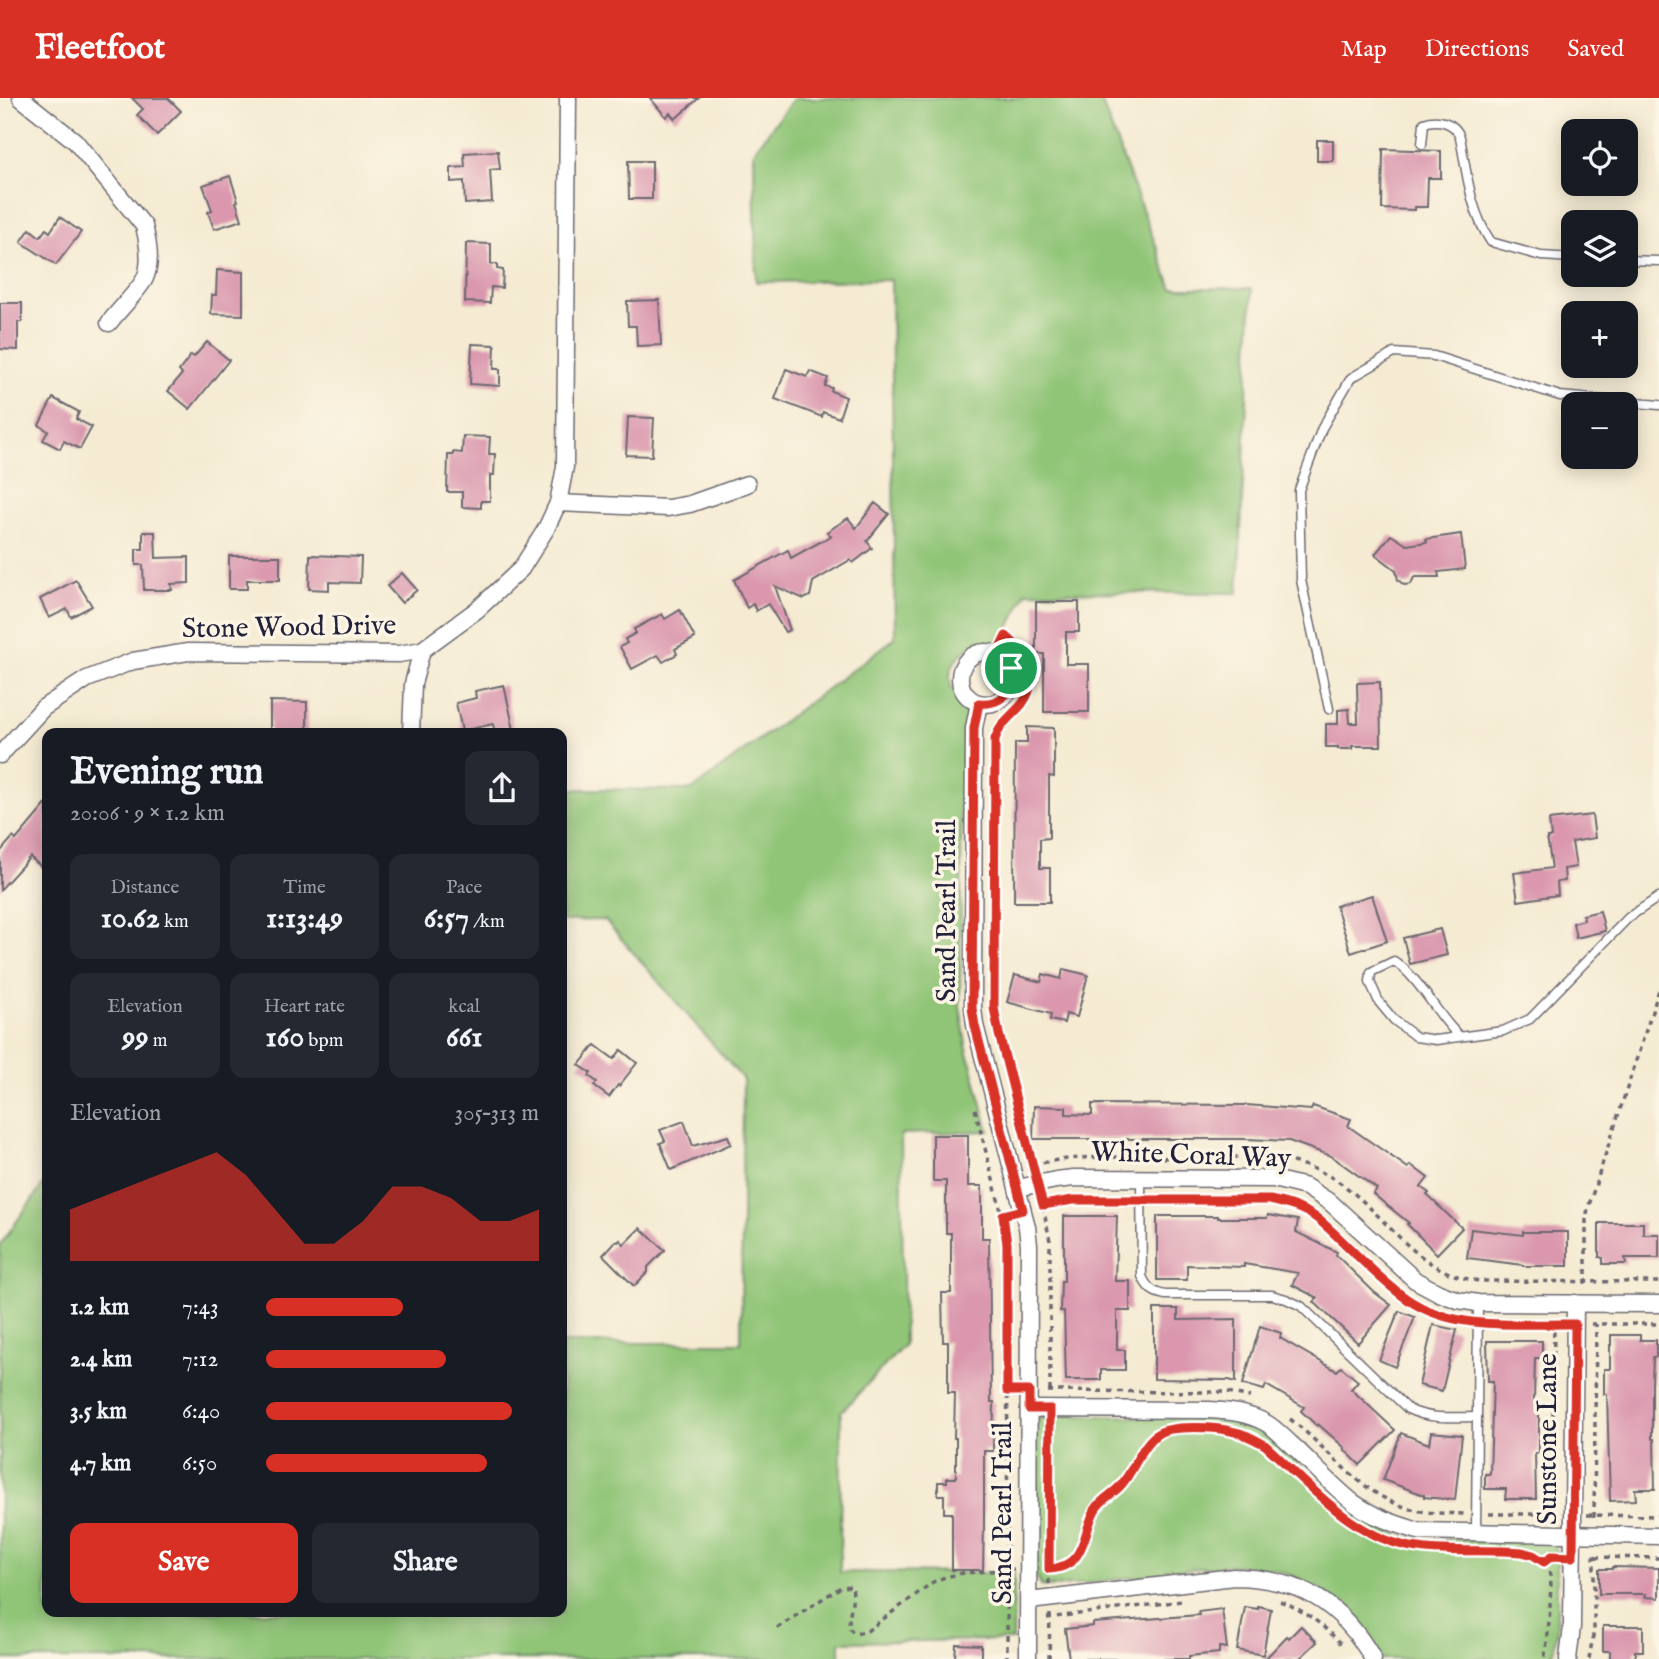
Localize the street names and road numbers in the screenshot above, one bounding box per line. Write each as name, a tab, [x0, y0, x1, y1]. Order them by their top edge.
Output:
street label: Stone Wood Drive	[181, 609, 397, 647]
street label: Sand Pearl Trail	[930, 819, 965, 1003]
street label: White Coral Way	[1090, 1135, 1292, 1177]
street label: Sunstone Lane	[1531, 1353, 1566, 1525]
street label: Sand Pearl Trail	[986, 1421, 1021, 1605]

